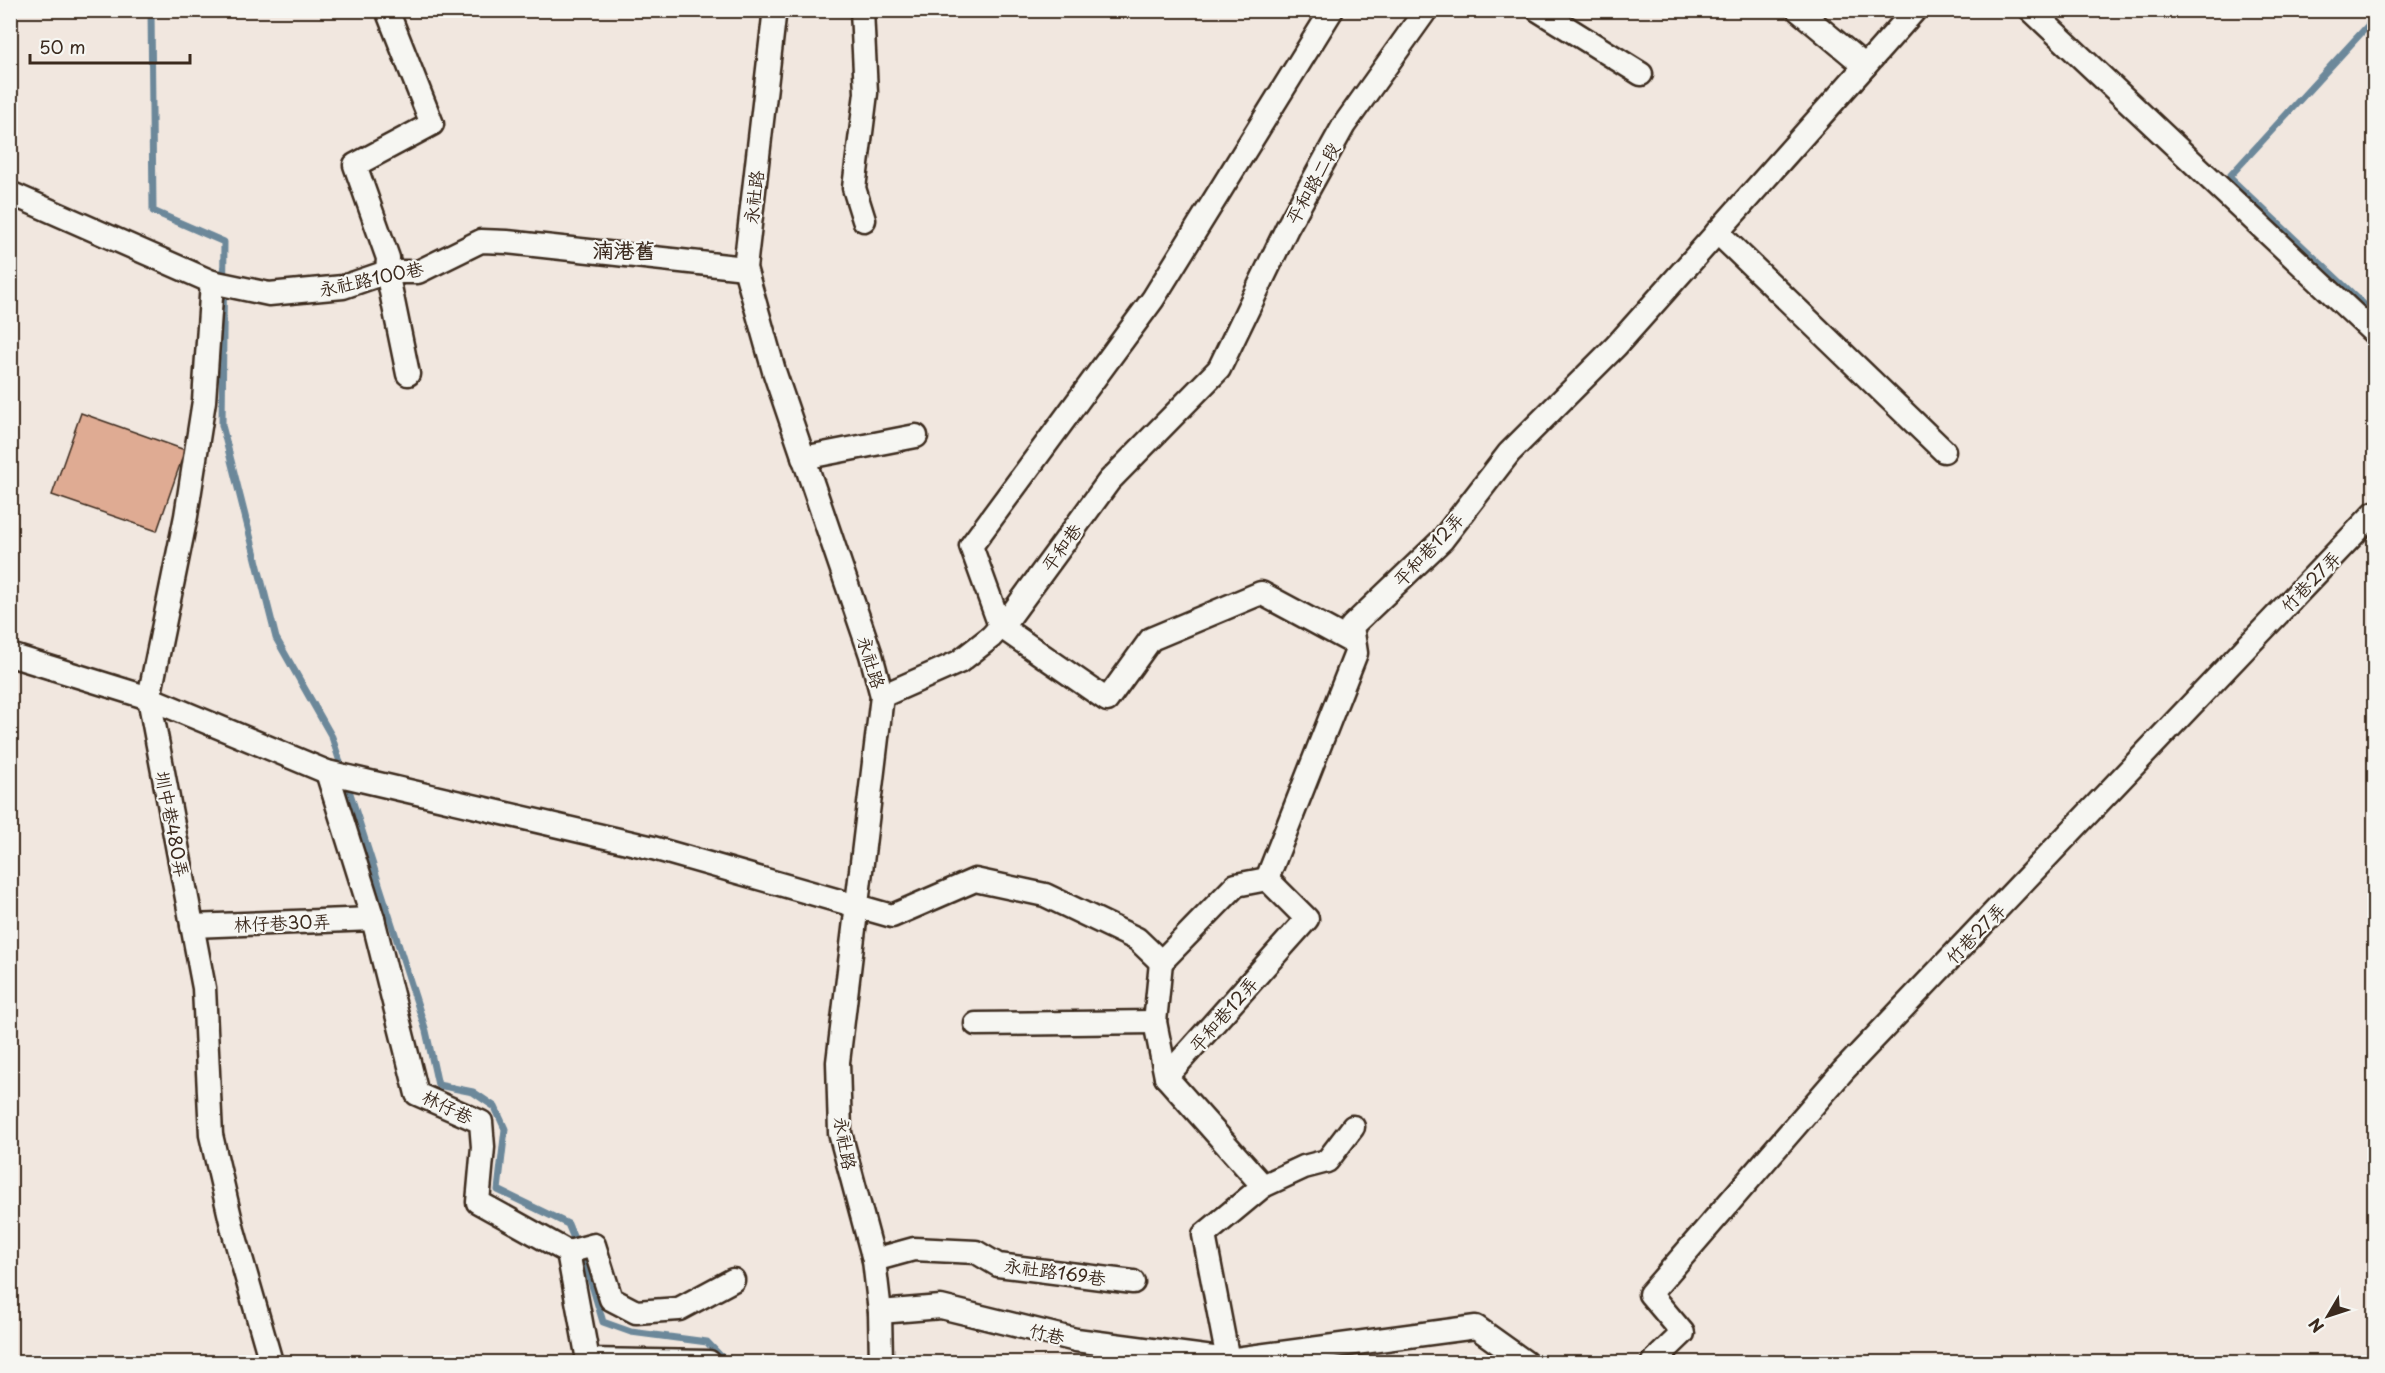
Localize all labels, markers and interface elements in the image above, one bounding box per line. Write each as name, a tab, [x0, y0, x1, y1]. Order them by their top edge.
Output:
scale bar	[30, 27, 190, 65]
text: 50 m	[39, 33, 86, 60]
street label: 平和路二段	[1278, 137, 1346, 229]
street label: 永社路	[736, 169, 770, 225]
district label: 湳港舊	[593, 233, 656, 265]
street label: 永社路100巷	[316, 254, 426, 302]
street label: 平和巷12弄	[1386, 506, 1470, 592]
street label: 平和巷	[1034, 517, 1088, 577]
street label: 竹巷27弄	[2274, 544, 2346, 618]
street label: 永社路	[851, 632, 893, 692]
street label: 圳中巷480弄	[149, 768, 197, 880]
street label: 竹巷27弄	[1939, 896, 2011, 970]
street label: 林仔巷30弄	[233, 907, 331, 937]
street label: 平和巷12弄	[1182, 970, 1264, 1058]
street label: 林仔巷	[418, 1082, 478, 1130]
street label: 永社路	[828, 1114, 864, 1172]
street label: 永社路169巷	[1002, 1250, 1108, 1292]
north arrow	[2298, 1286, 2358, 1346]
text: N	[2302, 1314, 2329, 1339]
street label: 竹巷	[1026, 1316, 1068, 1350]

